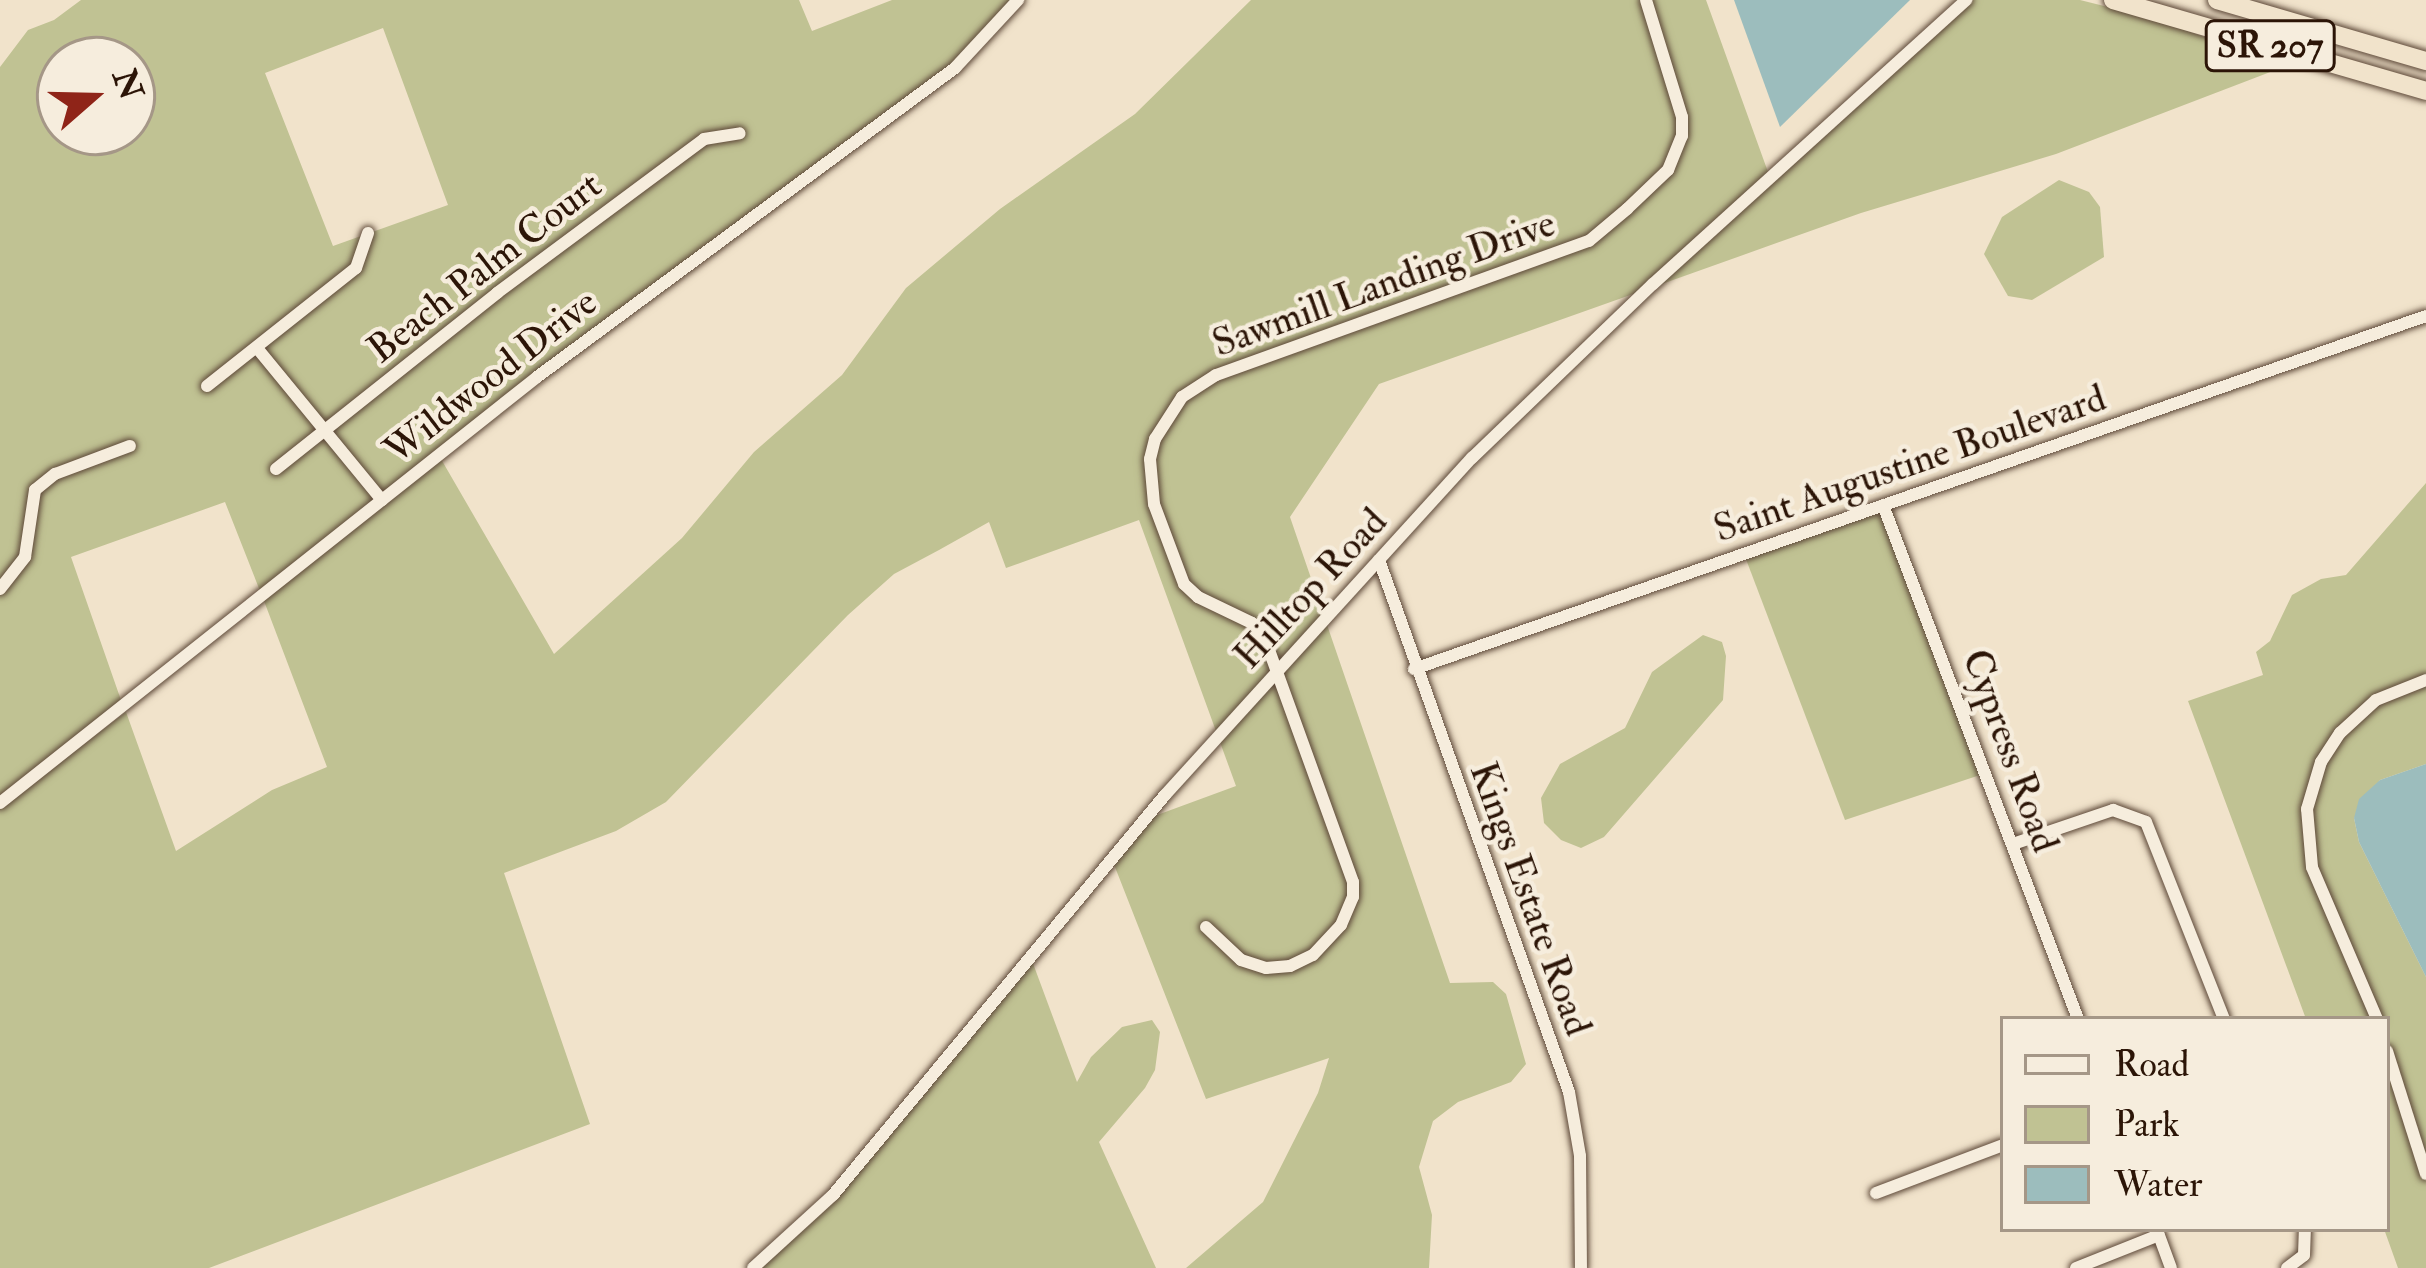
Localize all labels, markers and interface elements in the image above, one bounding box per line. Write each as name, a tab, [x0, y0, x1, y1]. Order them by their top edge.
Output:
road number: SR 207	[2204, 16, 2336, 76]
north arrow	[36, 36, 156, 156]
text: N	[103, 64, 152, 105]
street label: Beach Palm Court	[359, 162, 611, 374]
street label: Sawmill Landing Drive	[1206, 200, 1562, 368]
street label: Wildwood Drive	[375, 279, 607, 475]
street label: Saint Augustine Boulevard	[1708, 375, 2112, 553]
street label: Hilltop Road	[1225, 499, 1397, 679]
street label: Cypress Road	[1952, 643, 2068, 859]
street label: Kings Estate Road	[1459, 756, 1601, 1042]
legend	[2000, 1016, 2390, 1232]
text: Road	[2114, 1042, 2189, 1087]
text: Park	[2114, 1102, 2180, 1147]
text: Water	[2114, 1162, 2202, 1207]

